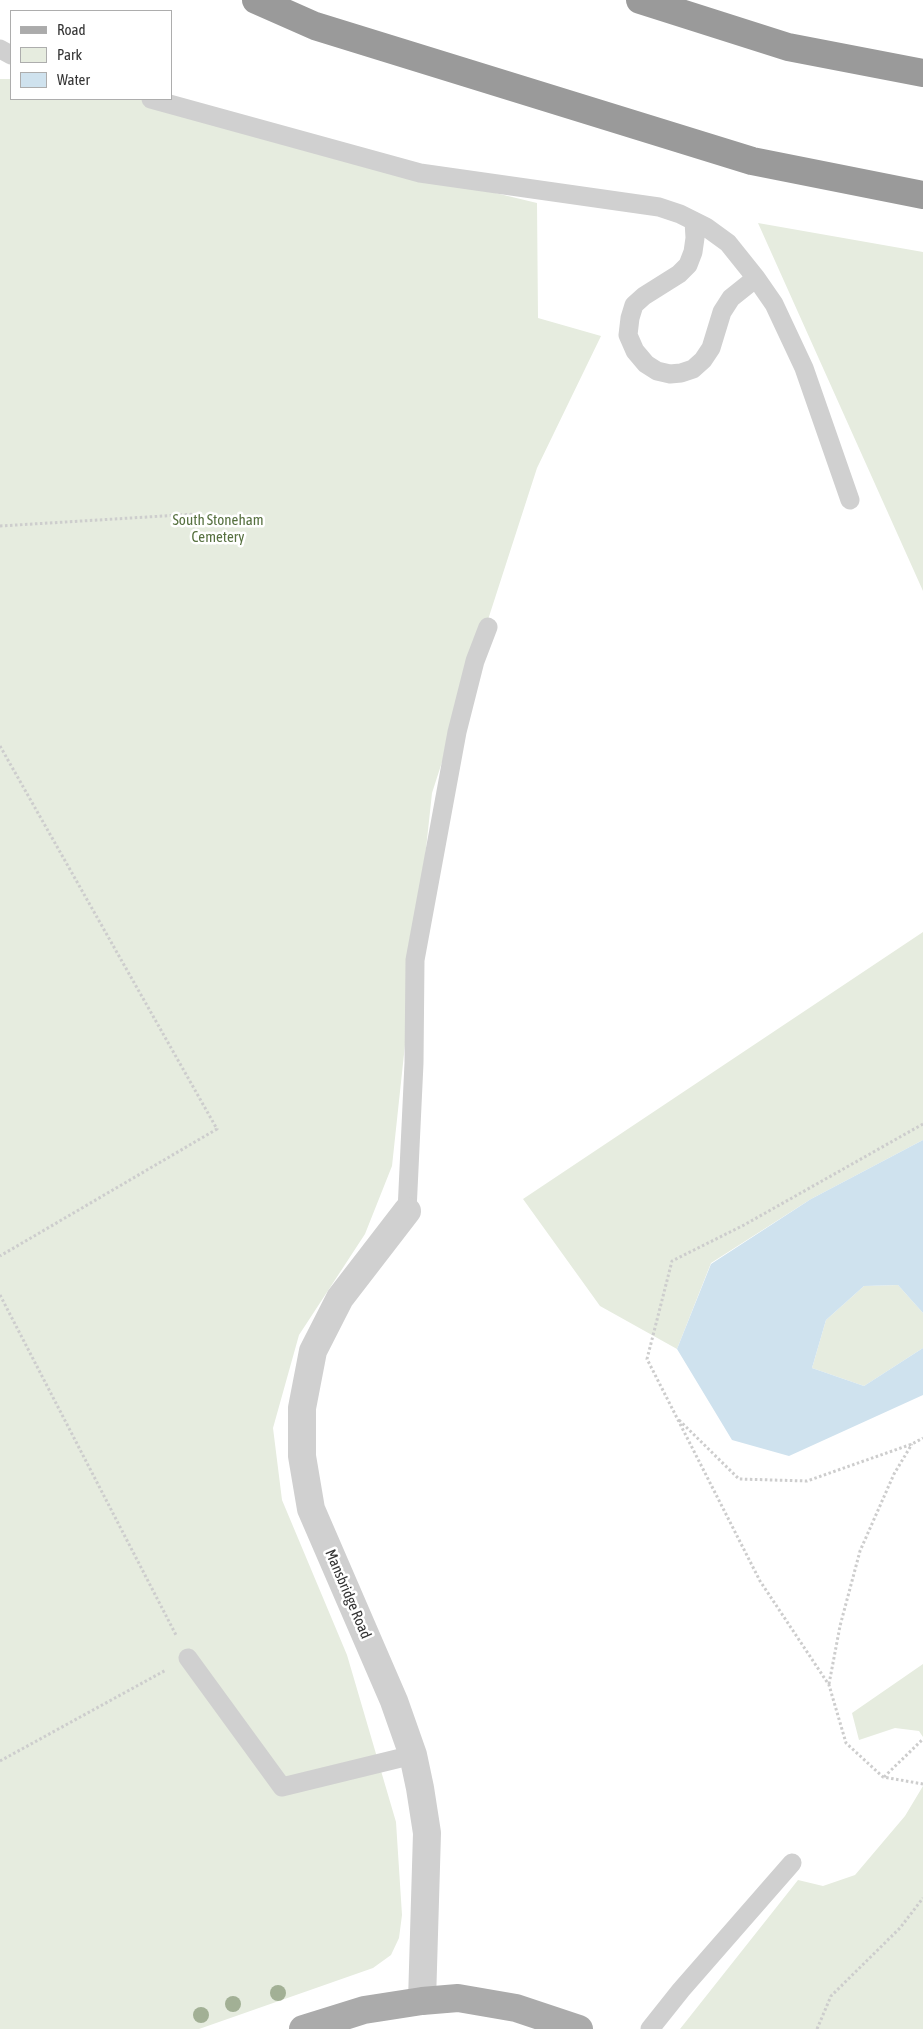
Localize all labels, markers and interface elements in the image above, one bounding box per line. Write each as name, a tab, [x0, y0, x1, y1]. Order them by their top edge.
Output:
legend	[10, 10, 172, 100]
text: Road	[57, 21, 86, 38]
text: Park	[57, 46, 82, 63]
text: Water	[57, 71, 90, 88]
park label: South Stoneham Cemetery	[173, 511, 263, 546]
street label: Mansbridge Road	[321, 1547, 375, 1641]

